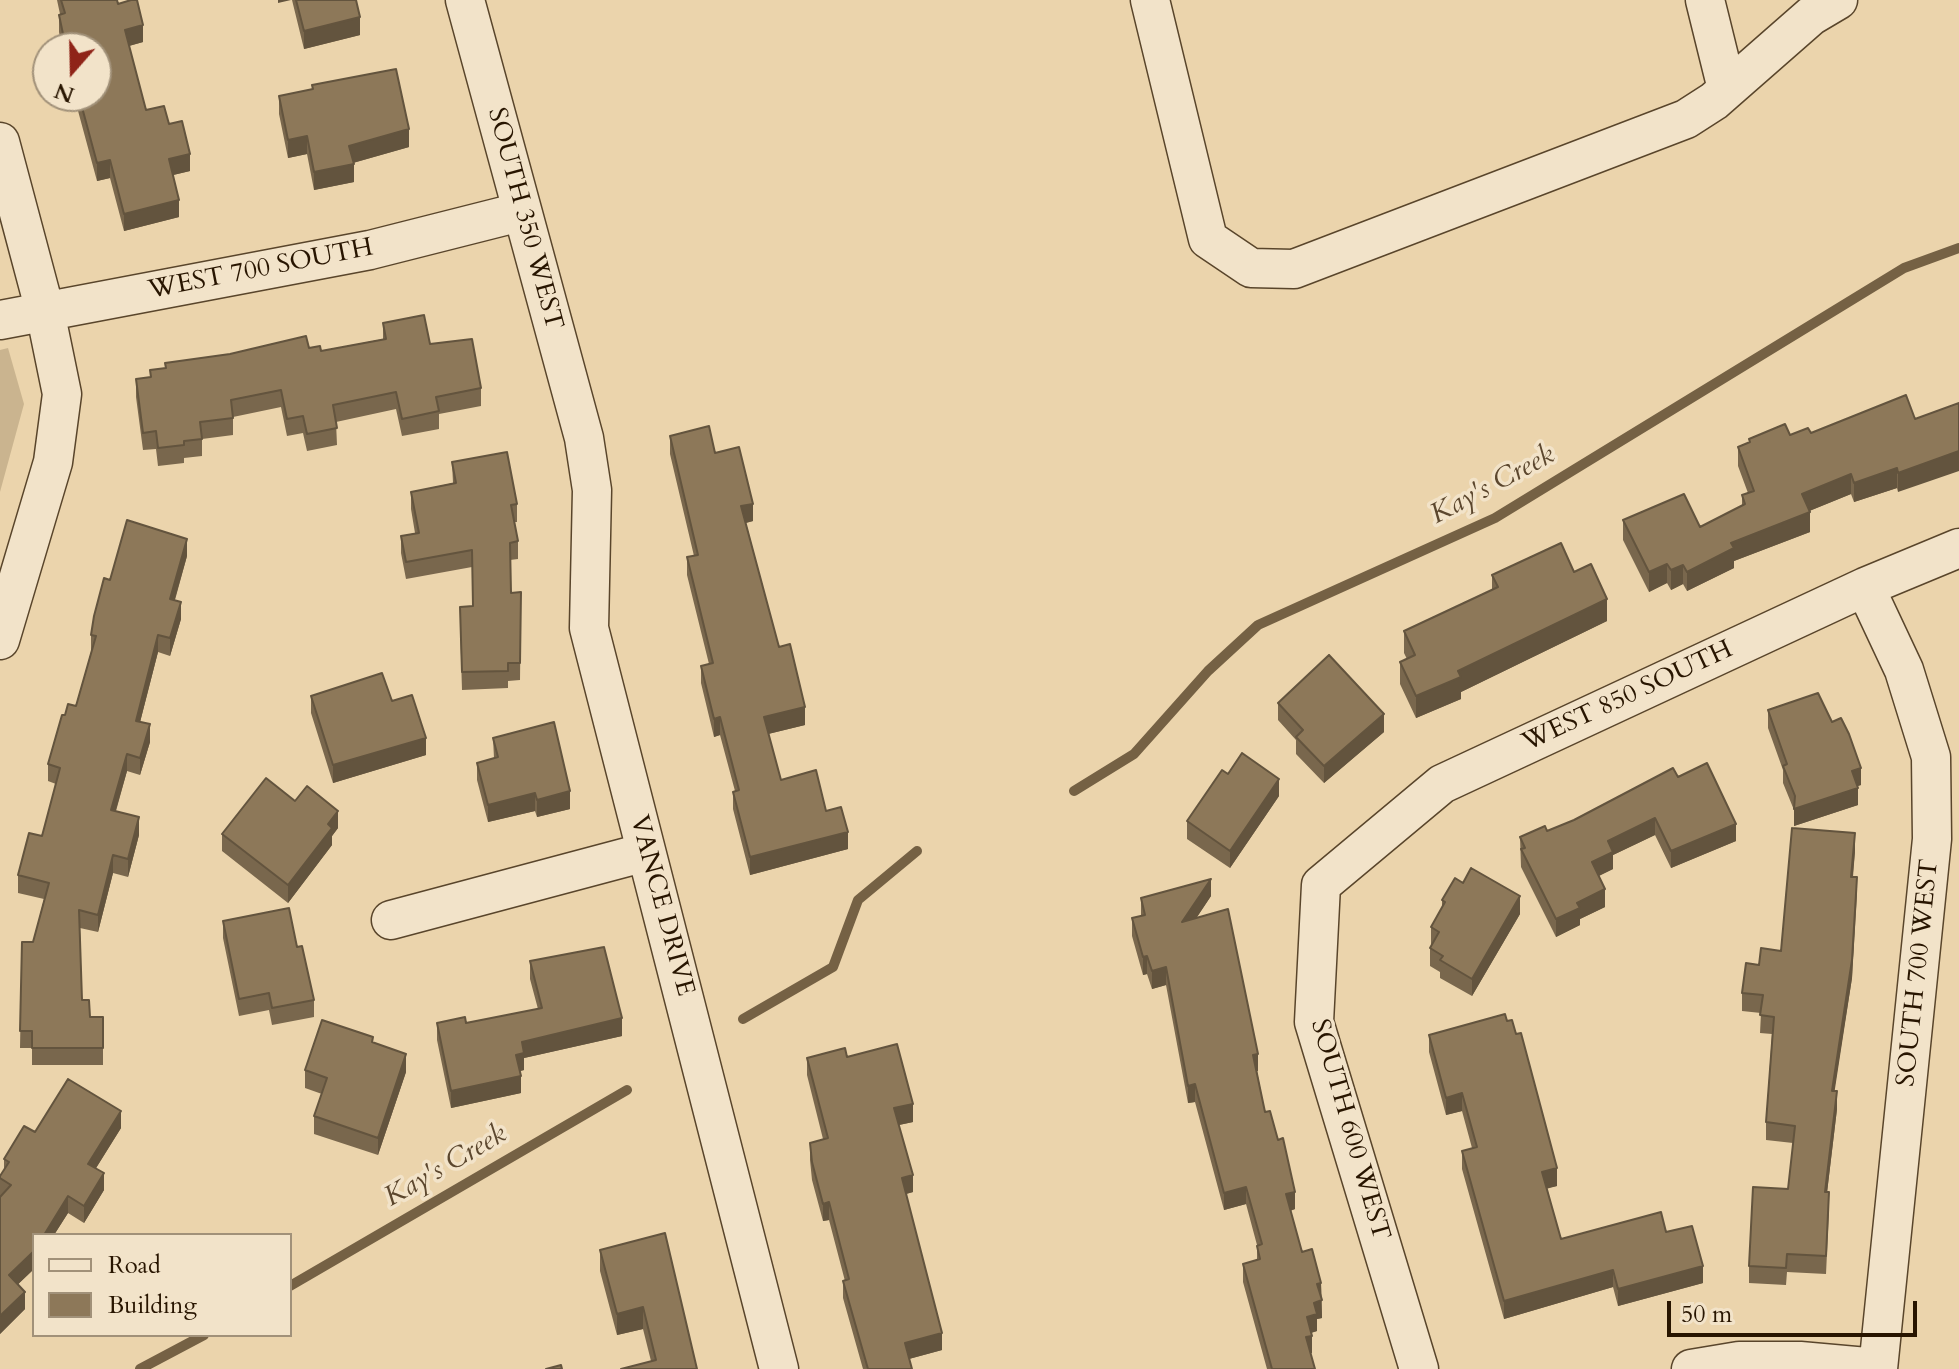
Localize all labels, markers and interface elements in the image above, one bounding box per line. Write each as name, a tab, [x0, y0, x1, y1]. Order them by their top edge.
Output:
north arrow	[32, 32, 112, 112]
text: N	[50, 75, 79, 110]
street label: SOUTH 350 WEST	[479, 105, 569, 333]
street label: WEST 700 SOUTH	[146, 233, 376, 307]
water label: Kay's Creek	[1425, 439, 1561, 533]
street label: WEST 850 SOUTH	[1518, 635, 1738, 759]
street label: VANCE DRIVE	[622, 812, 700, 1000]
street label: SOUTH 700 WEST	[1892, 858, 1946, 1088]
street label: SOUTH 600 WEST	[1303, 1016, 1395, 1244]
water label: Kay's Creek	[379, 1118, 513, 1216]
legend	[32, 1233, 292, 1337]
text: Road	[108, 1249, 161, 1282]
scale bar	[1671, 1285, 1921, 1335]
text: Building	[108, 1289, 197, 1322]
text: 50 m	[1681, 1298, 1732, 1331]

